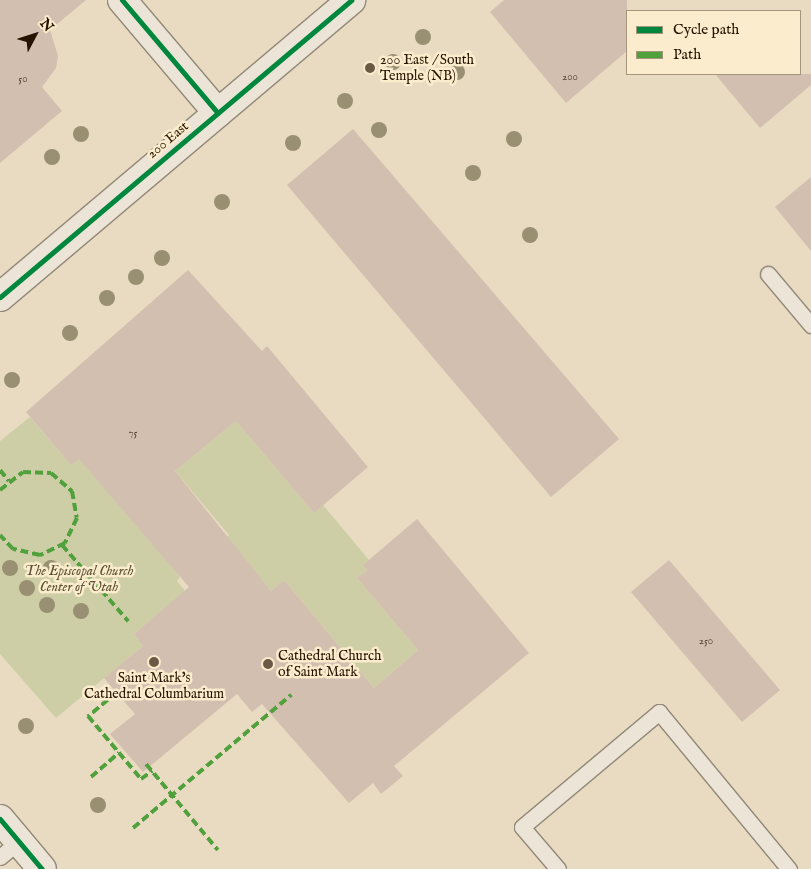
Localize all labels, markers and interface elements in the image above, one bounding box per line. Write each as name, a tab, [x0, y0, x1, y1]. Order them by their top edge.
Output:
north arrow	[10, 10, 60, 60]
legend	[626, 10, 801, 75]
text: N	[36, 15, 57, 36]
text: Cycle path	[673, 20, 739, 39]
text: Path	[673, 45, 701, 64]
place label: 200 East / South Temple (NB)	[380, 52, 474, 84]
marker: 200 East / South Temple (NB)	[364, 62, 376, 74]
house number: 200	[562, 70, 578, 84]
house number: 50	[18, 72, 28, 86]
street label: 200 East	[144, 118, 192, 162]
house number: 75	[128, 426, 138, 440]
park label: The Episcopal Church Center of Utah	[25, 563, 133, 596]
house number: 250	[699, 634, 713, 648]
place label: Cathedral Church of Saint Mark	[278, 648, 381, 680]
marker: Saint Mark's Cathedral Columbarium	[148, 656, 160, 668]
marker: Cathedral Church of Saint Mark	[262, 658, 274, 670]
place label: Saint Mark's Cathedral Columbarium	[84, 670, 224, 702]

